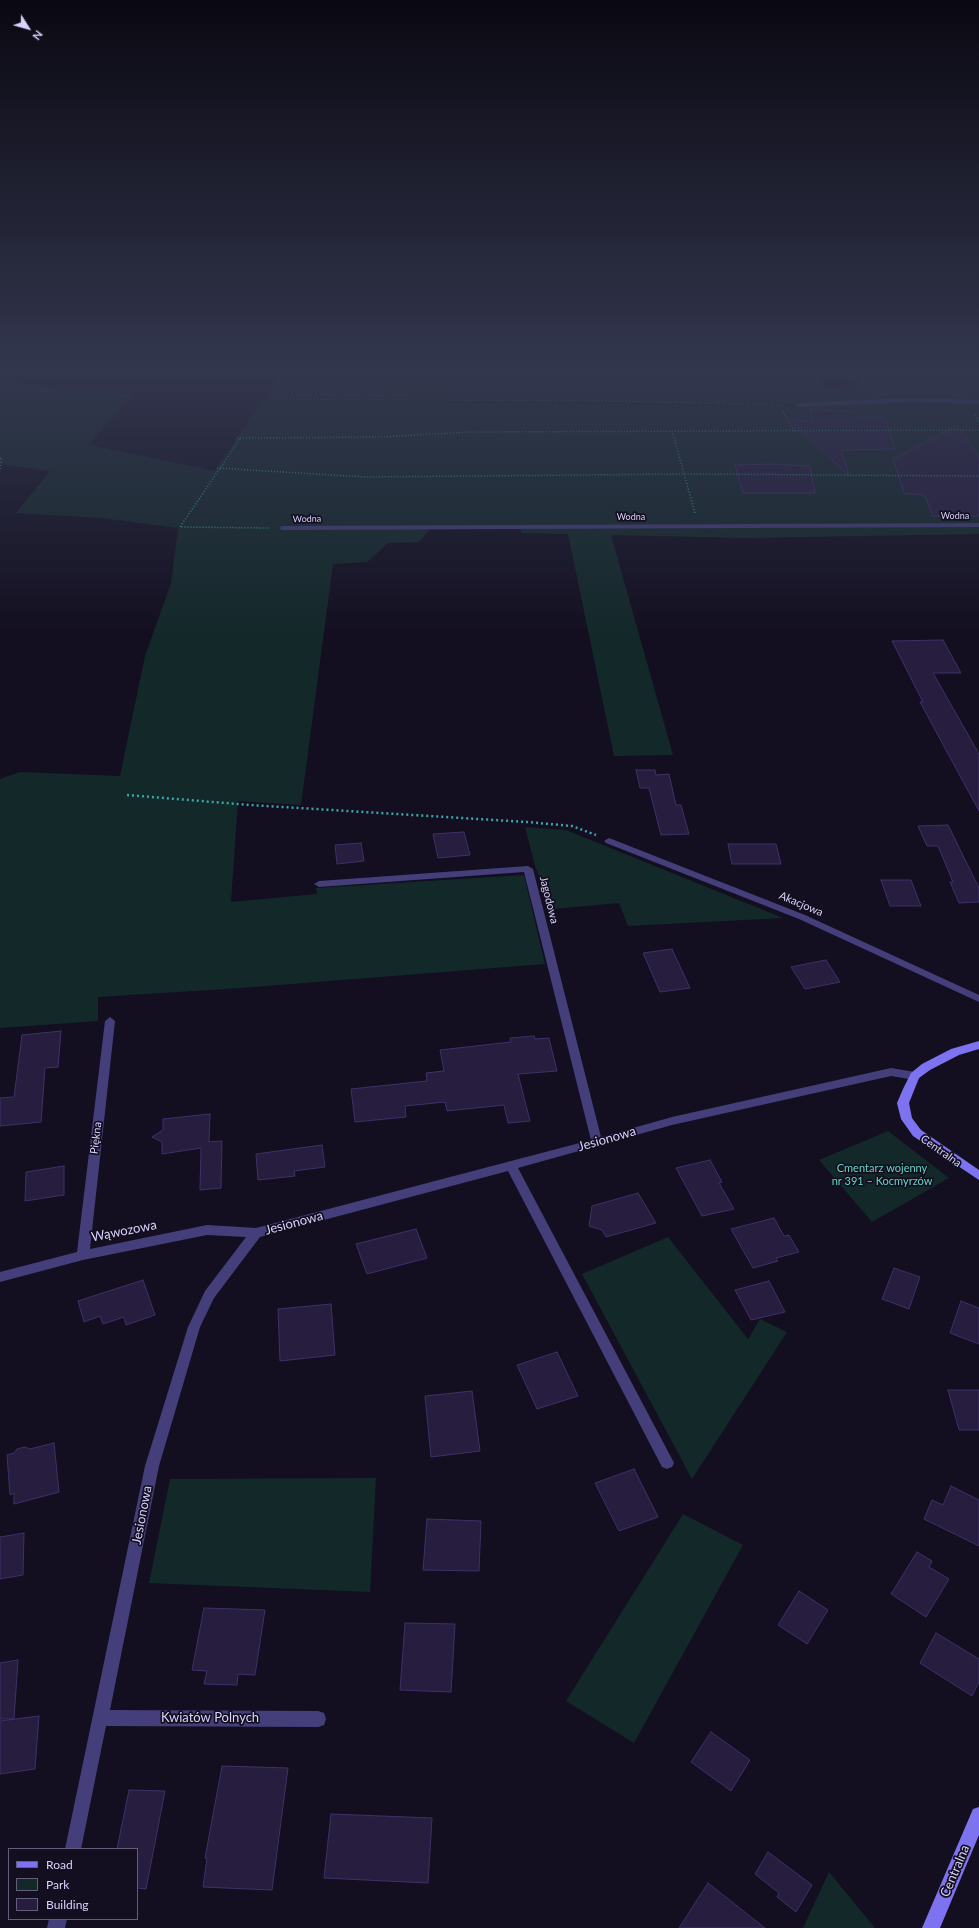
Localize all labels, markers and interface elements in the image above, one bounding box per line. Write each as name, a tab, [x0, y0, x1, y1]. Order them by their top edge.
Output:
north arrow	[8, 8, 48, 48]
text: N	[30, 28, 46, 43]
street label: Wodna	[941, 511, 969, 521]
street label: Wodna	[617, 512, 645, 522]
street label: Wodna	[293, 513, 321, 525]
street label: Jagodowa	[537, 875, 561, 925]
street label: Akacjowa	[777, 889, 825, 919]
street label: Piękna	[87, 1121, 105, 1155]
street label: Jesionowa	[576, 1123, 638, 1155]
street label: Centralna	[918, 1132, 964, 1170]
park label: Cmentarz wojenny nr 391 – Kocmyrzów	[832, 1161, 932, 1187]
street label: Jesionowa	[263, 1208, 325, 1238]
street label: Wąwozowa	[90, 1217, 158, 1245]
street label: Jesionowa	[129, 1484, 155, 1546]
street label: Kwiatów Polnych	[161, 1710, 259, 1726]
street label: Centralna	[937, 1843, 973, 1899]
legend	[8, 1848, 138, 1920]
text: Road	[46, 1857, 73, 1872]
text: Park	[46, 1877, 69, 1892]
text: Building	[46, 1897, 89, 1912]

